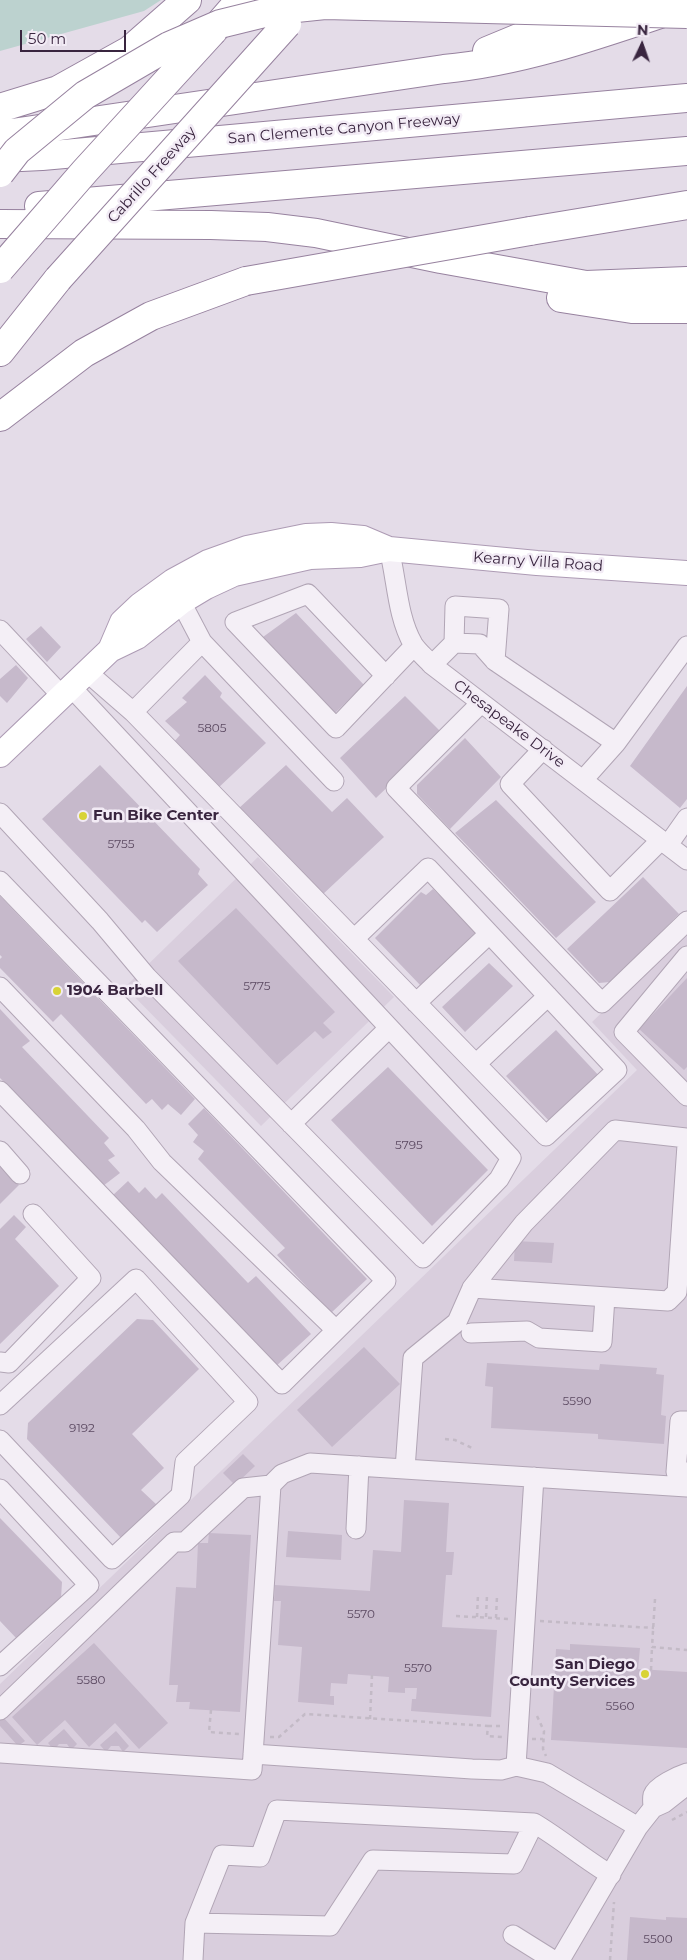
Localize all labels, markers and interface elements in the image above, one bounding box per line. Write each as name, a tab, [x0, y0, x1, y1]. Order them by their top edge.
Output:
scale bar	[22, 20, 129, 52]
north arrow	[617, 20, 667, 70]
text: N	[637, 21, 649, 39]
text: 50 m	[28, 29, 66, 48]
street label: San Clemente Canyon Freeway	[227, 110, 461, 148]
street label: Cabrillo Freeway	[104, 123, 200, 227]
street label: Kearny Villa Road	[472, 548, 604, 576]
street label: Chesapeake Drive	[450, 676, 568, 772]
house number: 5805	[197, 721, 227, 735]
place label: Fun Bike Center	[93, 807, 219, 825]
marker: Fun Bike Center	[77, 810, 89, 822]
house number: 5755	[108, 837, 134, 851]
house number: 5775	[243, 979, 271, 993]
place label: 1904 Barbell	[67, 982, 163, 1000]
marker: 1904 Barbell	[51, 985, 63, 997]
house number: 5795	[395, 1138, 423, 1152]
house number: 5590	[563, 1394, 591, 1408]
house number: 9192	[69, 1421, 95, 1435]
house number: 5570	[347, 1607, 375, 1621]
place label: San Diego County Services	[509, 1656, 635, 1691]
house number: 5570	[404, 1661, 432, 1675]
marker: San Diego County Services	[639, 1668, 651, 1680]
house number: 5580	[76, 1673, 106, 1687]
house number: 5560	[606, 1699, 634, 1713]
house number: 5500	[643, 1932, 673, 1946]

